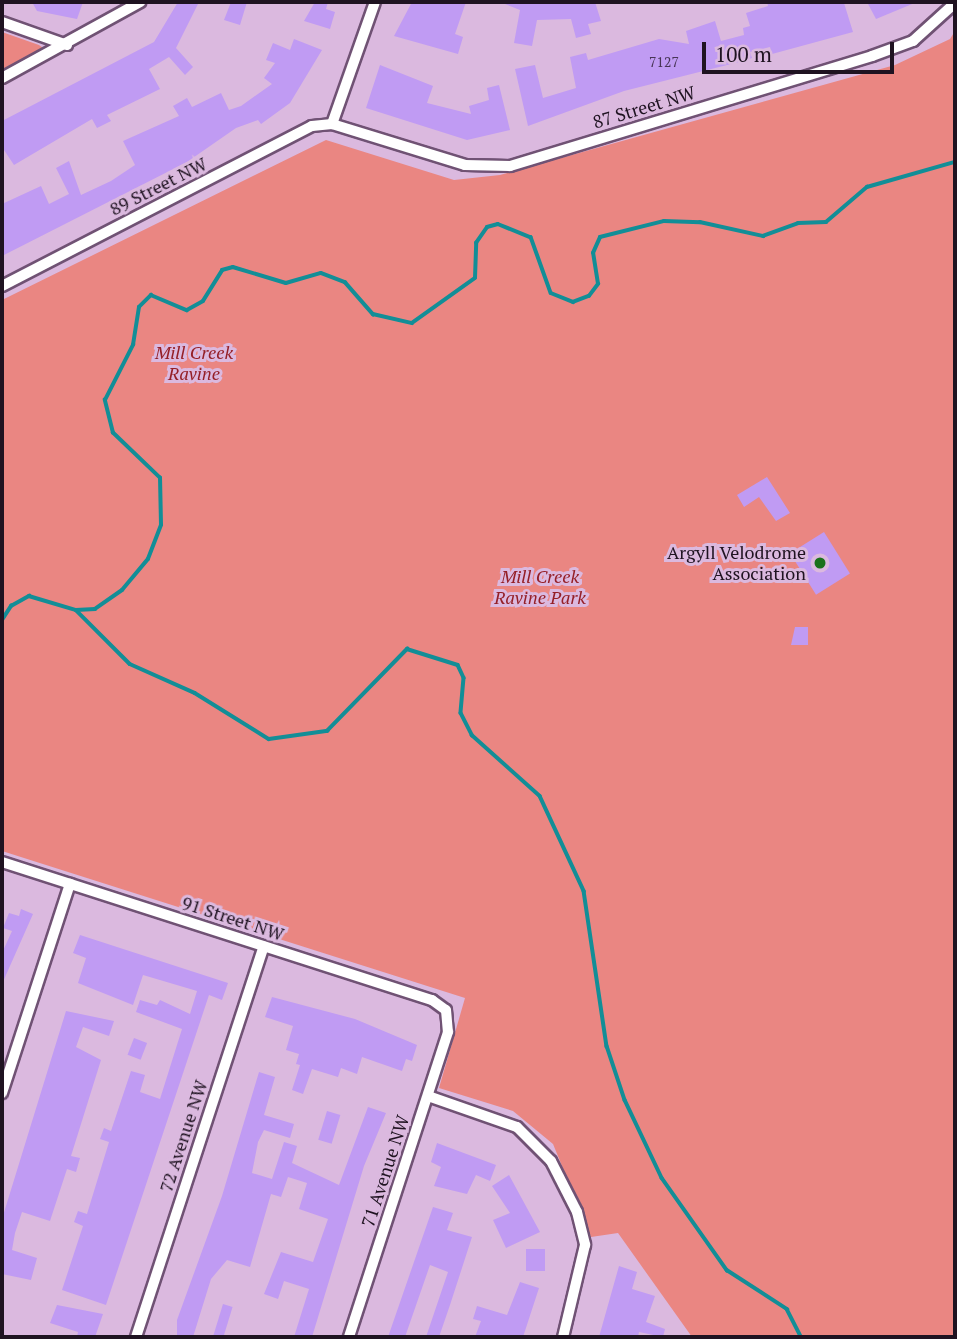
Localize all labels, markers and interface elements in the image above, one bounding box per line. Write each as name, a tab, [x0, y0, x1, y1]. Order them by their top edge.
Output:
scale bar	[705, 28, 898, 72]
text: 100 m	[715, 40, 772, 68]
house number: 7127	[649, 54, 679, 70]
street label: 87 Street NW	[590, 81, 698, 133]
street label: 89 Street NW	[106, 152, 210, 220]
park label: Mill Creek Ravine	[155, 342, 233, 384]
place label: Argyll Velodrome Association	[666, 542, 806, 584]
marker: Argyll Velodrome Association	[812, 555, 828, 571]
park label: Mill Creek Ravine Park	[494, 566, 586, 608]
street label: 91 Street NW	[179, 891, 287, 945]
street label: 72 Avenue NW	[155, 1077, 211, 1195]
street label: 71 Avenue NW	[357, 1112, 413, 1230]

